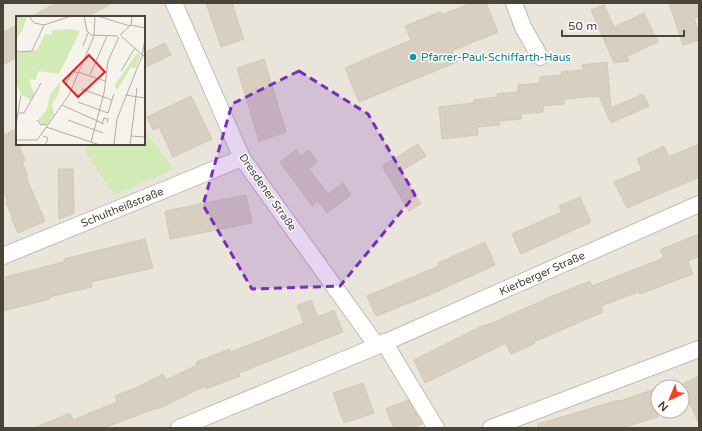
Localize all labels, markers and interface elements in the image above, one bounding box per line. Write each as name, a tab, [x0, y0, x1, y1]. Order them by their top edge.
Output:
scale bar	[562, 12, 684, 38]
inset map	[16, 16, 145, 145]
text: 50 m	[568, 19, 597, 33]
place label: Pfarrer-Paul-Schiffarth-Haus	[421, 51, 571, 64]
marker: Pfarrer-Paul-Schiffarth-Haus	[408, 52, 418, 62]
street label: Dresdener Straße	[236, 151, 299, 233]
street label: Schultheißstraße	[79, 185, 165, 230]
street label: Kierberger Straße	[498, 249, 587, 298]
north arrow	[650, 379, 690, 419]
text: N	[656, 398, 671, 414]

